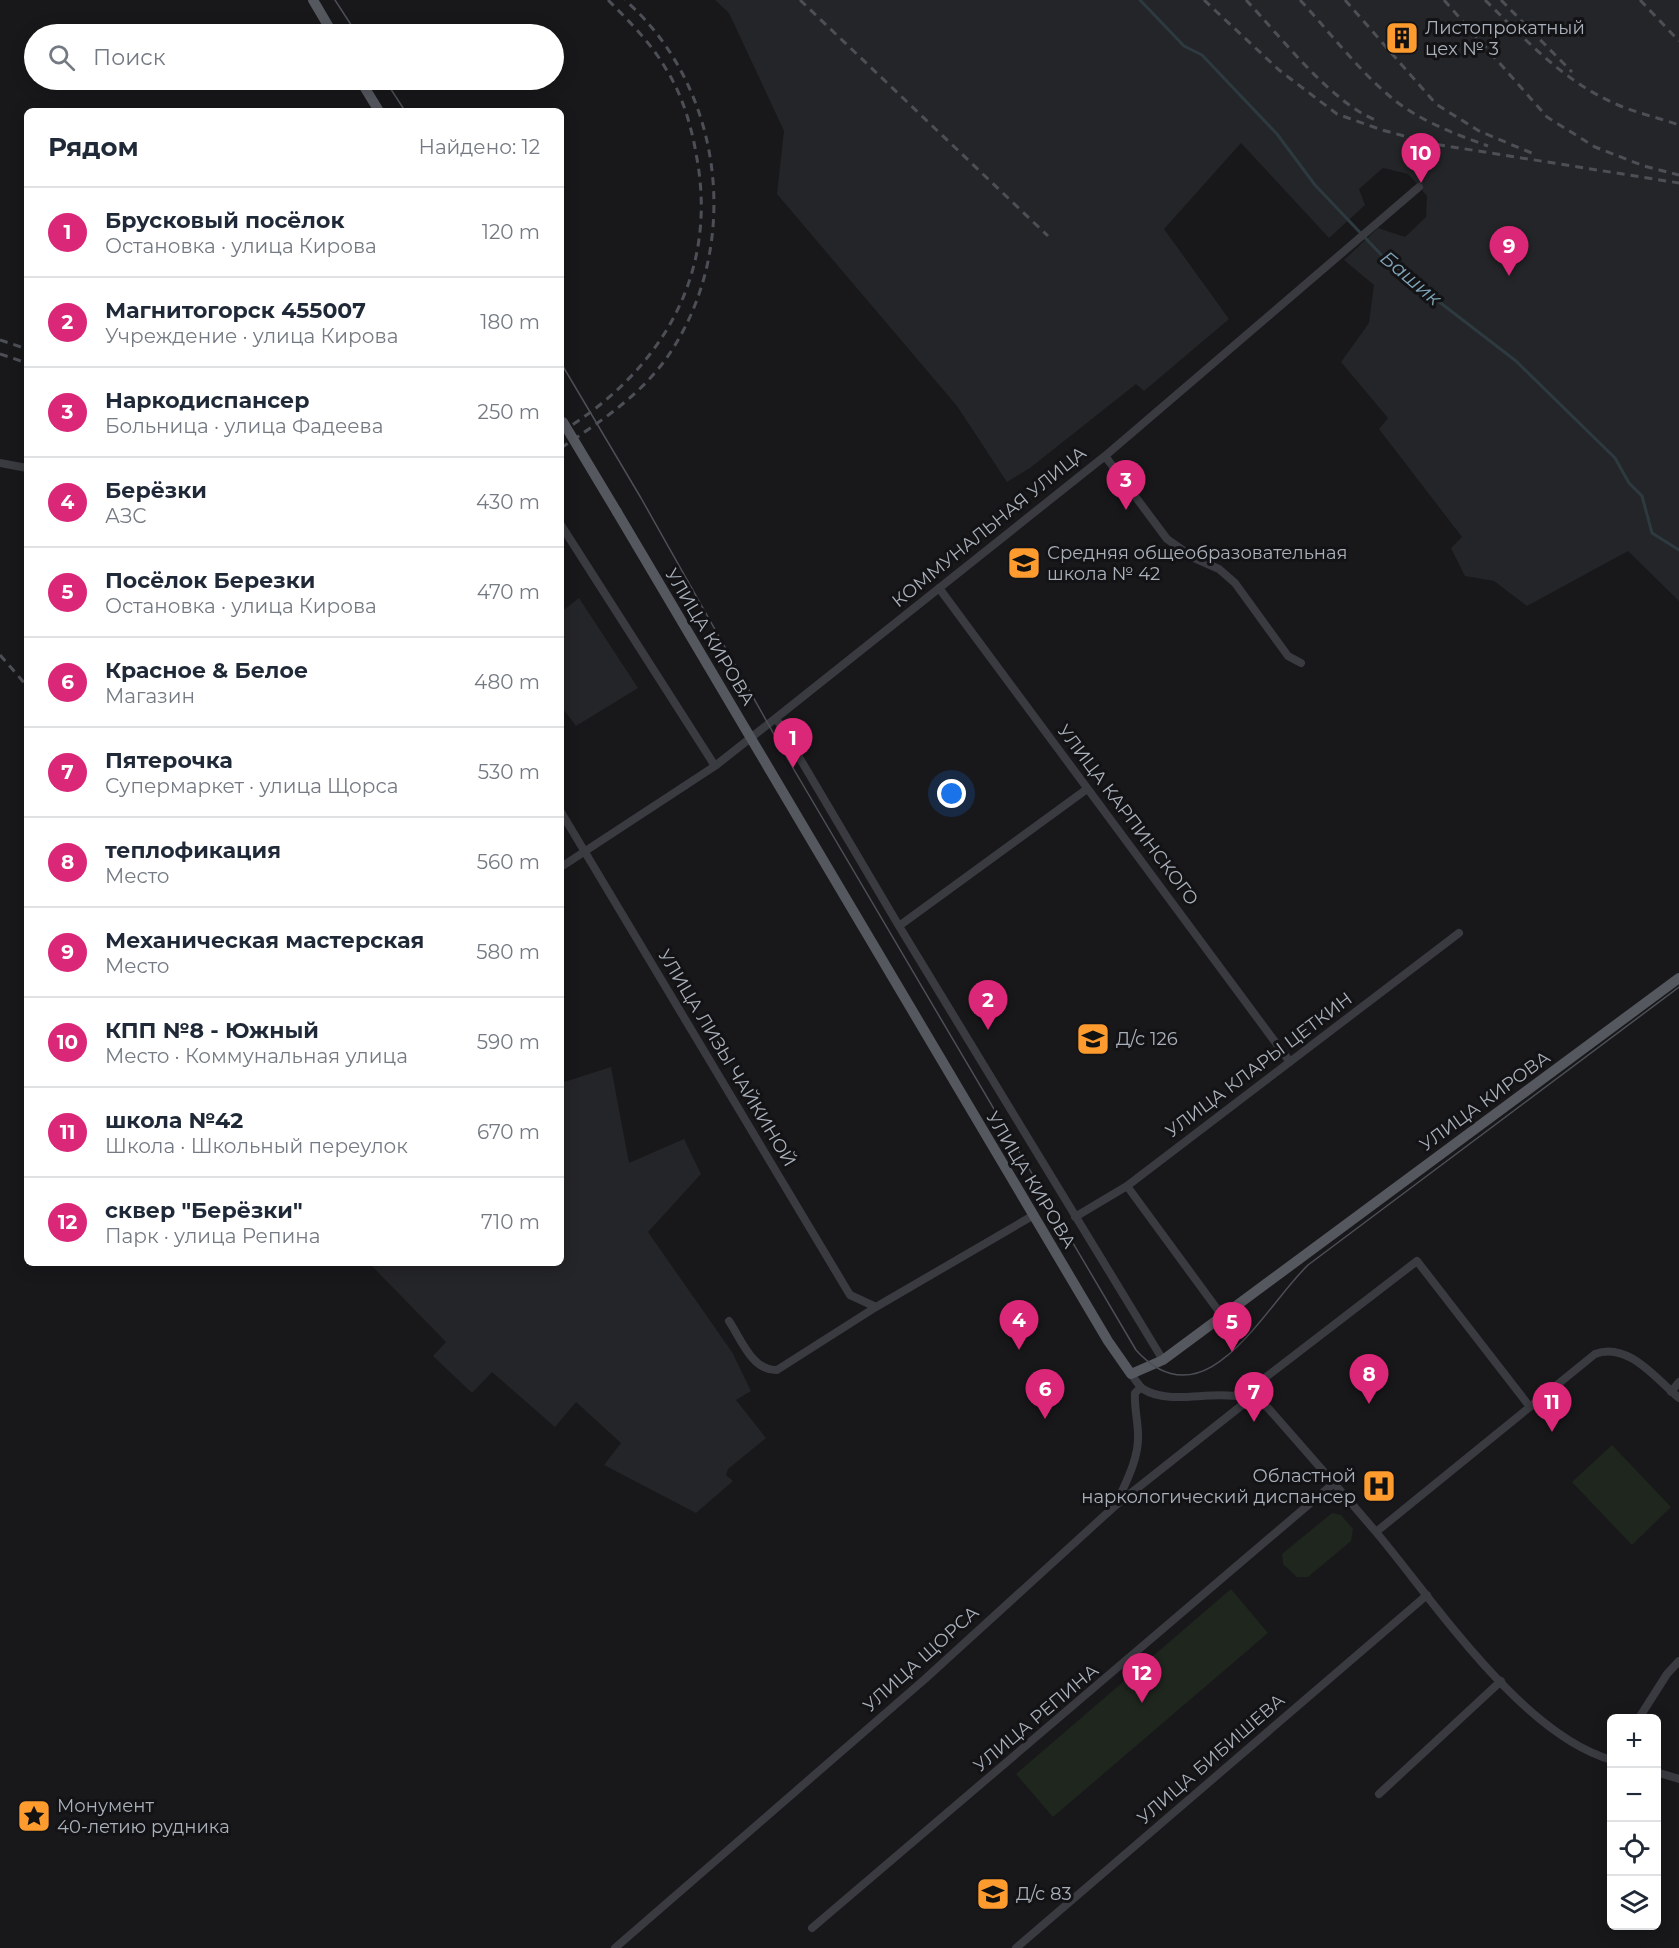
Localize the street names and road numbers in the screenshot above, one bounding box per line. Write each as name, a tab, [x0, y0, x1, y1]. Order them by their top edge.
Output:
street label: КОММУНАЛЬНАЯ УЛИЦА	[887, 441, 1091, 612]
street label: УЛИЦА КИРОВА	[660, 565, 760, 710]
street label: УЛИЦА КАРПИНСКОГО	[1053, 720, 1203, 910]
street label: УЛИЦА ЛИЗЫ ЧАЙКИНОЙ	[653, 945, 801, 1171]
street label: УЛИЦА КЛАРЫ ЦЕТКИН	[1161, 988, 1357, 1142]
street label: УЛИЦА КИРОВА	[1416, 1046, 1555, 1156]
street label: УЛИЦА КИРОВА	[981, 1108, 1081, 1253]
street label: УЛИЦА ЩОРСА	[859, 1601, 984, 1717]
street label: УЛИЦА РЕПИНА	[969, 1659, 1103, 1777]
street label: УЛИЦА БИБИШЕВА	[1133, 1689, 1290, 1829]

